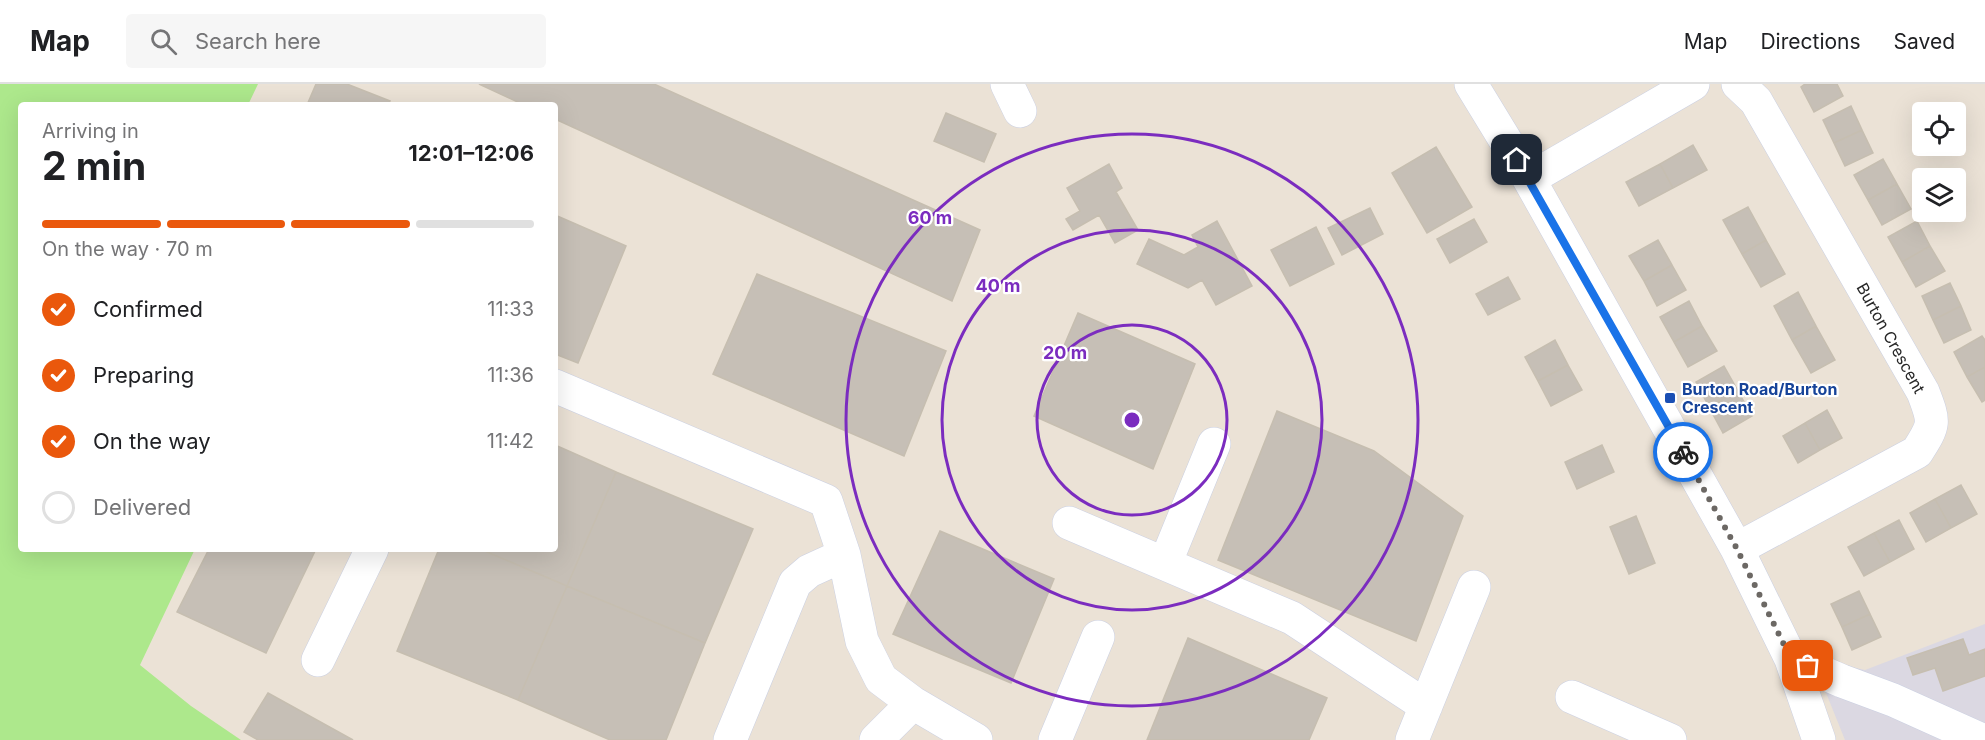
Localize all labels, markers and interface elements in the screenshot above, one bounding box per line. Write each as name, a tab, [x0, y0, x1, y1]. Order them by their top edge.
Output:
search box	[126, 14, 546, 68]
text: Map	[30, 24, 90, 58]
icon: search	[147, 25, 180, 58]
text: Search here	[195, 28, 321, 54]
text: Map	[1684, 29, 1727, 54]
text: Directions	[1760, 29, 1861, 54]
text: Saved	[1894, 29, 1955, 54]
map controls	[1912, 102, 1966, 222]
button: locate	[1912, 102, 1966, 156]
text: Arriving in	[42, 119, 139, 143]
pin	[1491, 134, 1542, 185]
text: 12:01–12:06	[408, 140, 534, 166]
text: 2 min	[42, 142, 146, 189]
icon: home	[1500, 143, 1533, 176]
button: layers	[1912, 168, 1966, 222]
text: 60 m	[908, 207, 952, 228]
text: On the way · 70 m	[42, 237, 213, 261]
text: 40 m	[976, 275, 1021, 296]
street label: Burton Crescent	[1852, 279, 1930, 397]
icon: check	[42, 293, 75, 326]
text: Confirmed	[93, 296, 203, 322]
text: 11:33	[487, 297, 534, 321]
text: 20 m	[1043, 342, 1087, 363]
icon: check	[42, 359, 75, 392]
text: Preparing	[93, 362, 194, 388]
text: 11:36	[487, 363, 534, 387]
place label: Burton Road/Burton Crescent	[1682, 379, 1837, 417]
marker: Burton Road/Burton Crescent	[1663, 391, 1677, 405]
centre of rings	[1122, 410, 1142, 430]
courier	[1653, 422, 1713, 482]
icon: check	[42, 425, 75, 458]
text: On the way	[93, 428, 211, 454]
text: 11:42	[487, 429, 534, 453]
icon: bike	[1667, 436, 1700, 469]
text: Delivered	[93, 494, 191, 520]
pin	[1782, 640, 1833, 691]
icon: bag	[1791, 649, 1824, 682]

